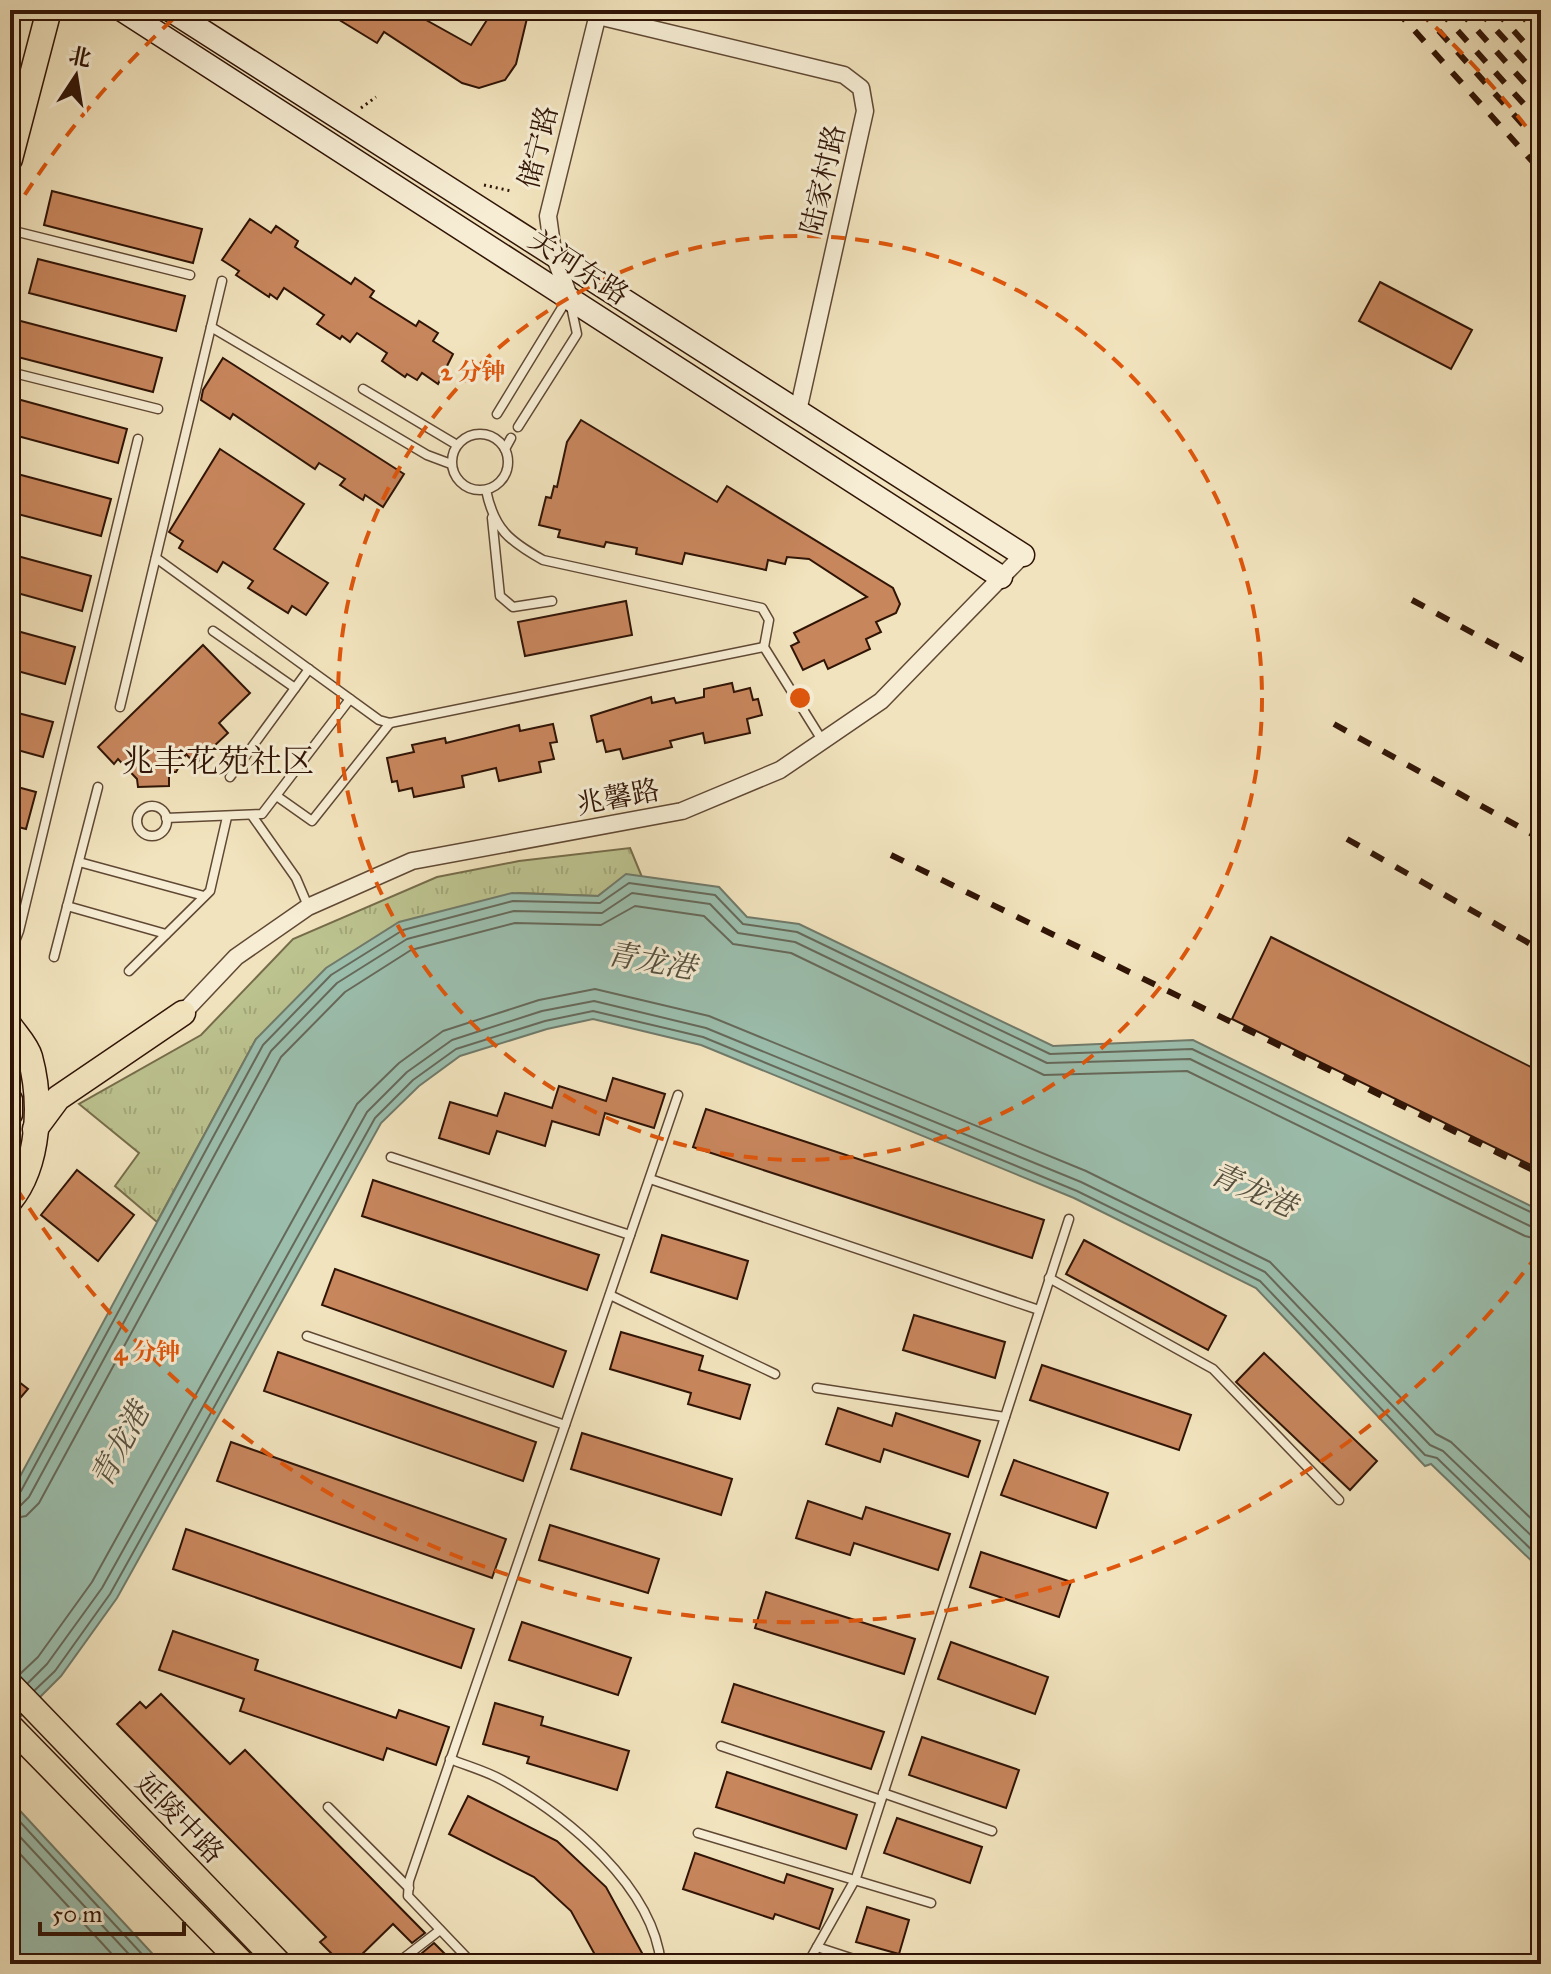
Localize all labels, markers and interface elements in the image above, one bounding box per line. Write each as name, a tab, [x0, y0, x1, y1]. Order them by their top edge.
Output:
north arrow	[36, 36, 116, 116]
text: 北	[66, 41, 94, 72]
street label: 储宁路	[511, 102, 565, 192]
street label: 陆家村路	[793, 121, 853, 239]
street label: 关河东路	[522, 222, 636, 312]
text: 2 分钟	[440, 357, 506, 387]
centre of rings	[786, 684, 814, 712]
district label: 兆丰花苑社区	[122, 742, 314, 781]
street label: 兆馨路	[573, 772, 663, 822]
water label: 青龙港	[604, 935, 702, 987]
water label: 青龙港	[1205, 1155, 1305, 1226]
text: 4 分钟	[114, 1337, 180, 1367]
water label: 青龙港	[83, 1393, 159, 1493]
street label: 延陵中路	[129, 1766, 231, 1870]
scale bar	[40, 1886, 184, 1936]
text: 50 m	[52, 1899, 102, 1929]

